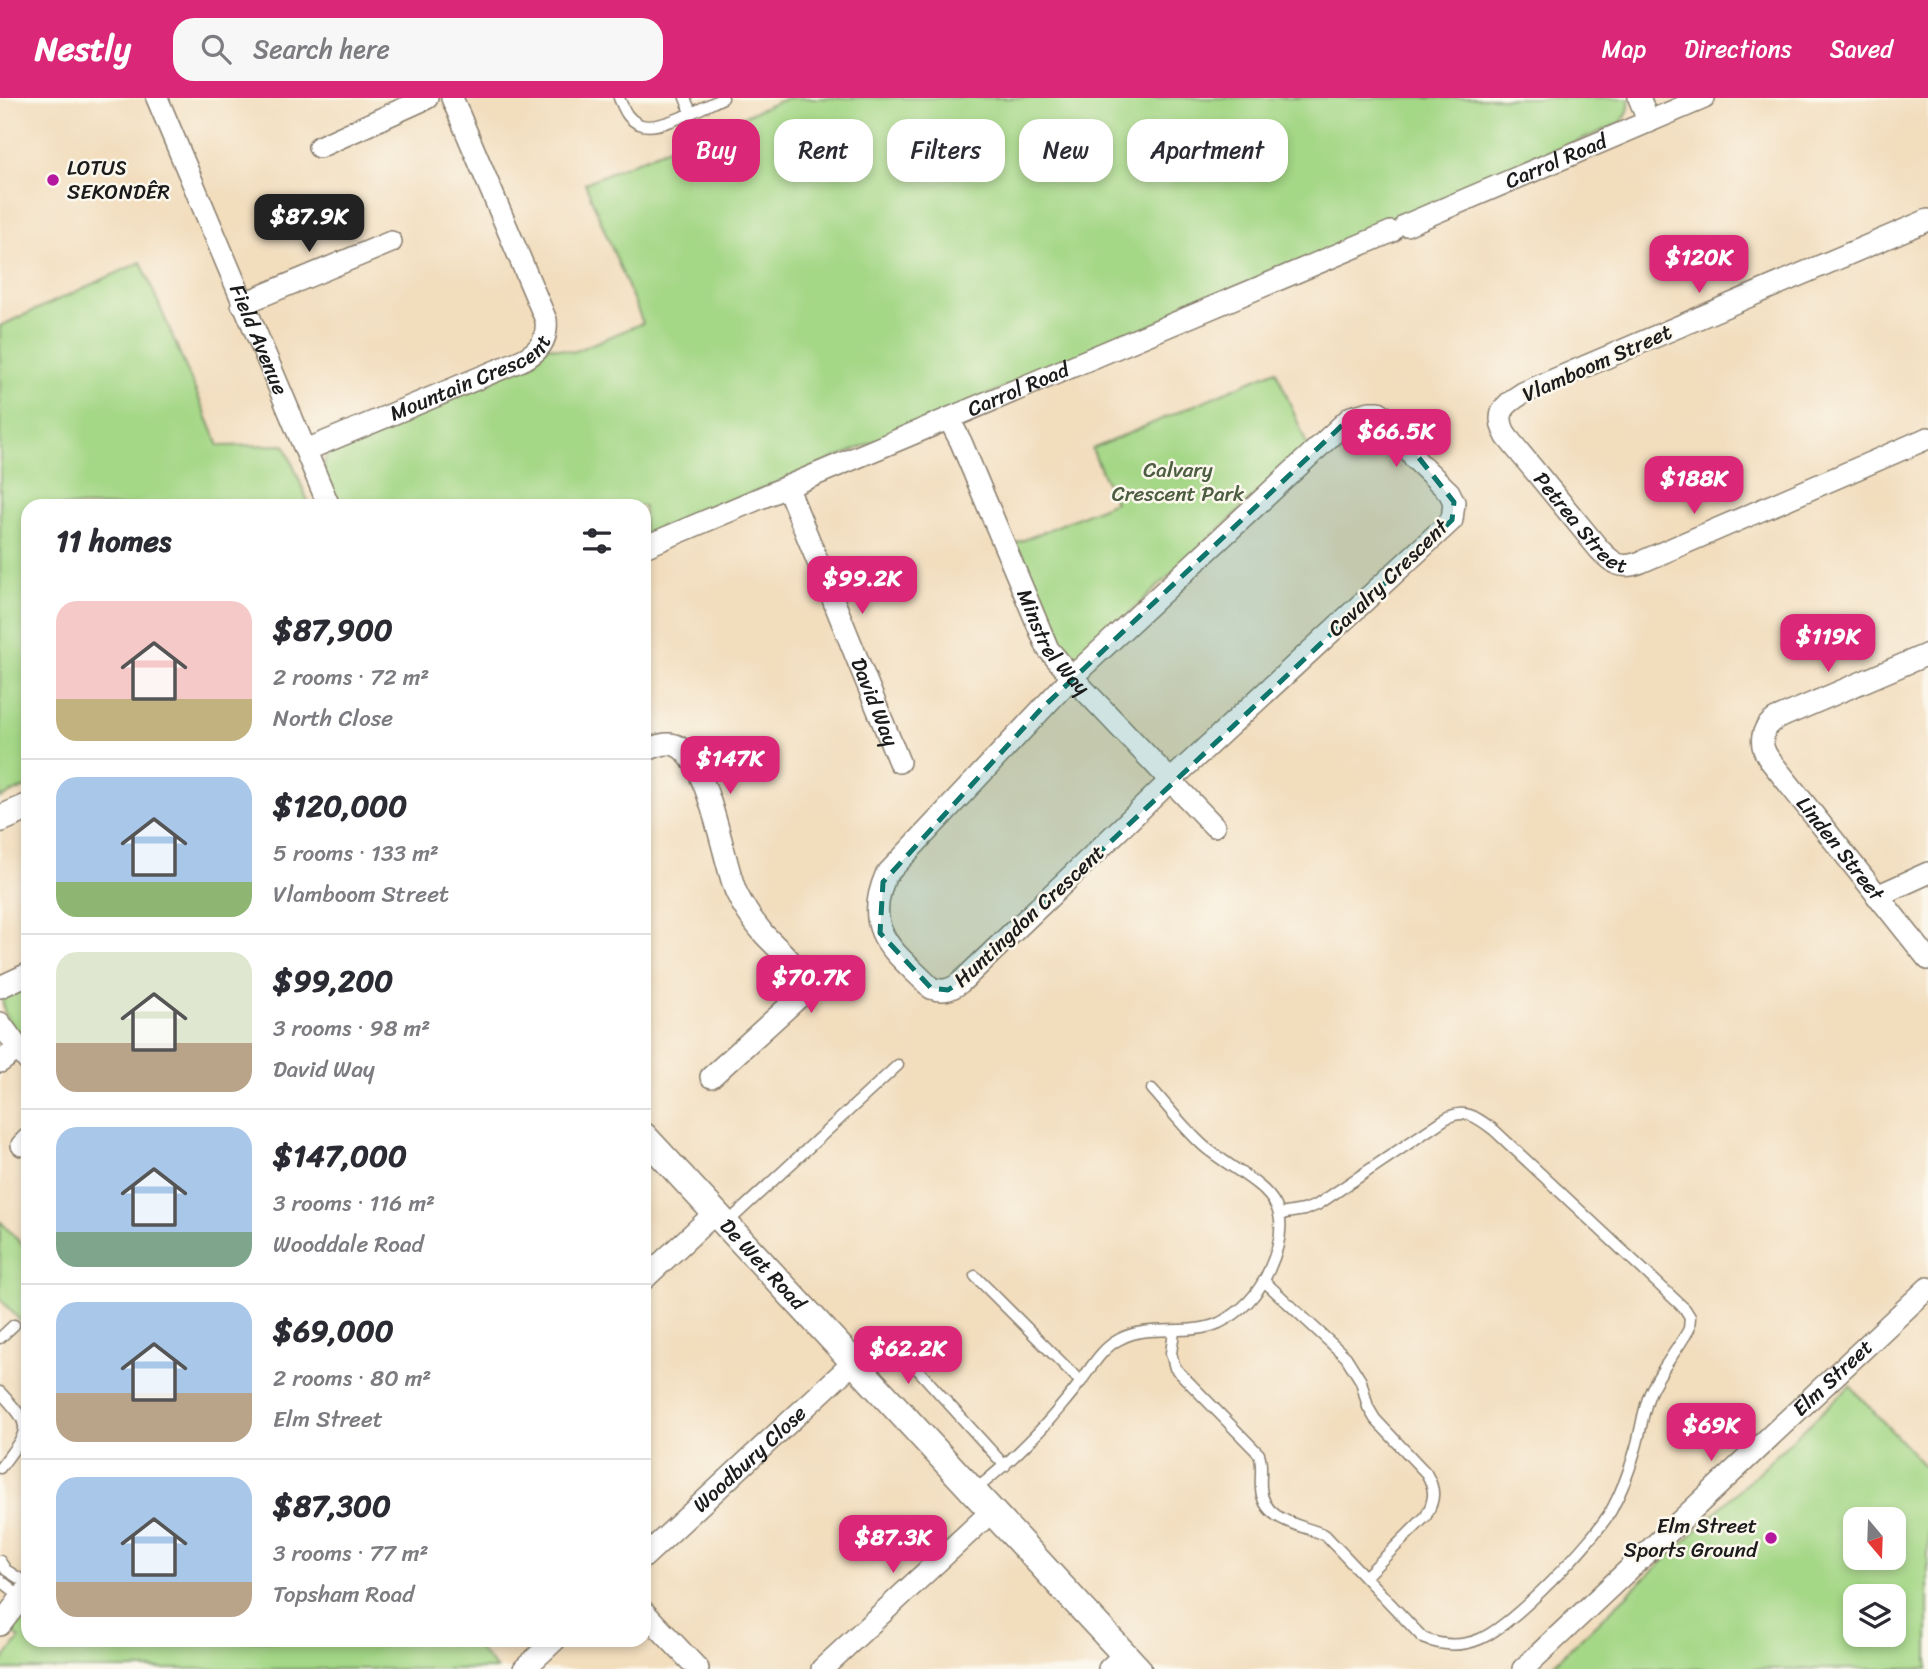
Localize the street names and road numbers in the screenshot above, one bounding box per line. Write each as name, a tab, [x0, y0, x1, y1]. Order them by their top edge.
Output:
street label: Carrol Road	[1499, 122, 1615, 200]
street label: Field Avenue	[218, 278, 299, 401]
street label: Vlamboom Street	[1516, 313, 1678, 413]
street label: Mountain Crescent	[384, 329, 562, 432]
street label: Carrol Road	[961, 350, 1077, 428]
street label: Petrea Street	[1523, 463, 1630, 585]
street label: Cavalry Crescent	[1318, 509, 1459, 646]
street label: Minstrel Way	[1006, 583, 1100, 705]
street label: David Way	[840, 652, 910, 752]
street label: Linden Street	[1786, 787, 1895, 911]
street label: Huntingdon Crescent	[944, 835, 1114, 997]
street label: De Wet Road	[710, 1209, 817, 1321]
street label: Elm Street	[1783, 1330, 1882, 1426]
street label: Woodbury Close	[683, 1396, 816, 1522]

